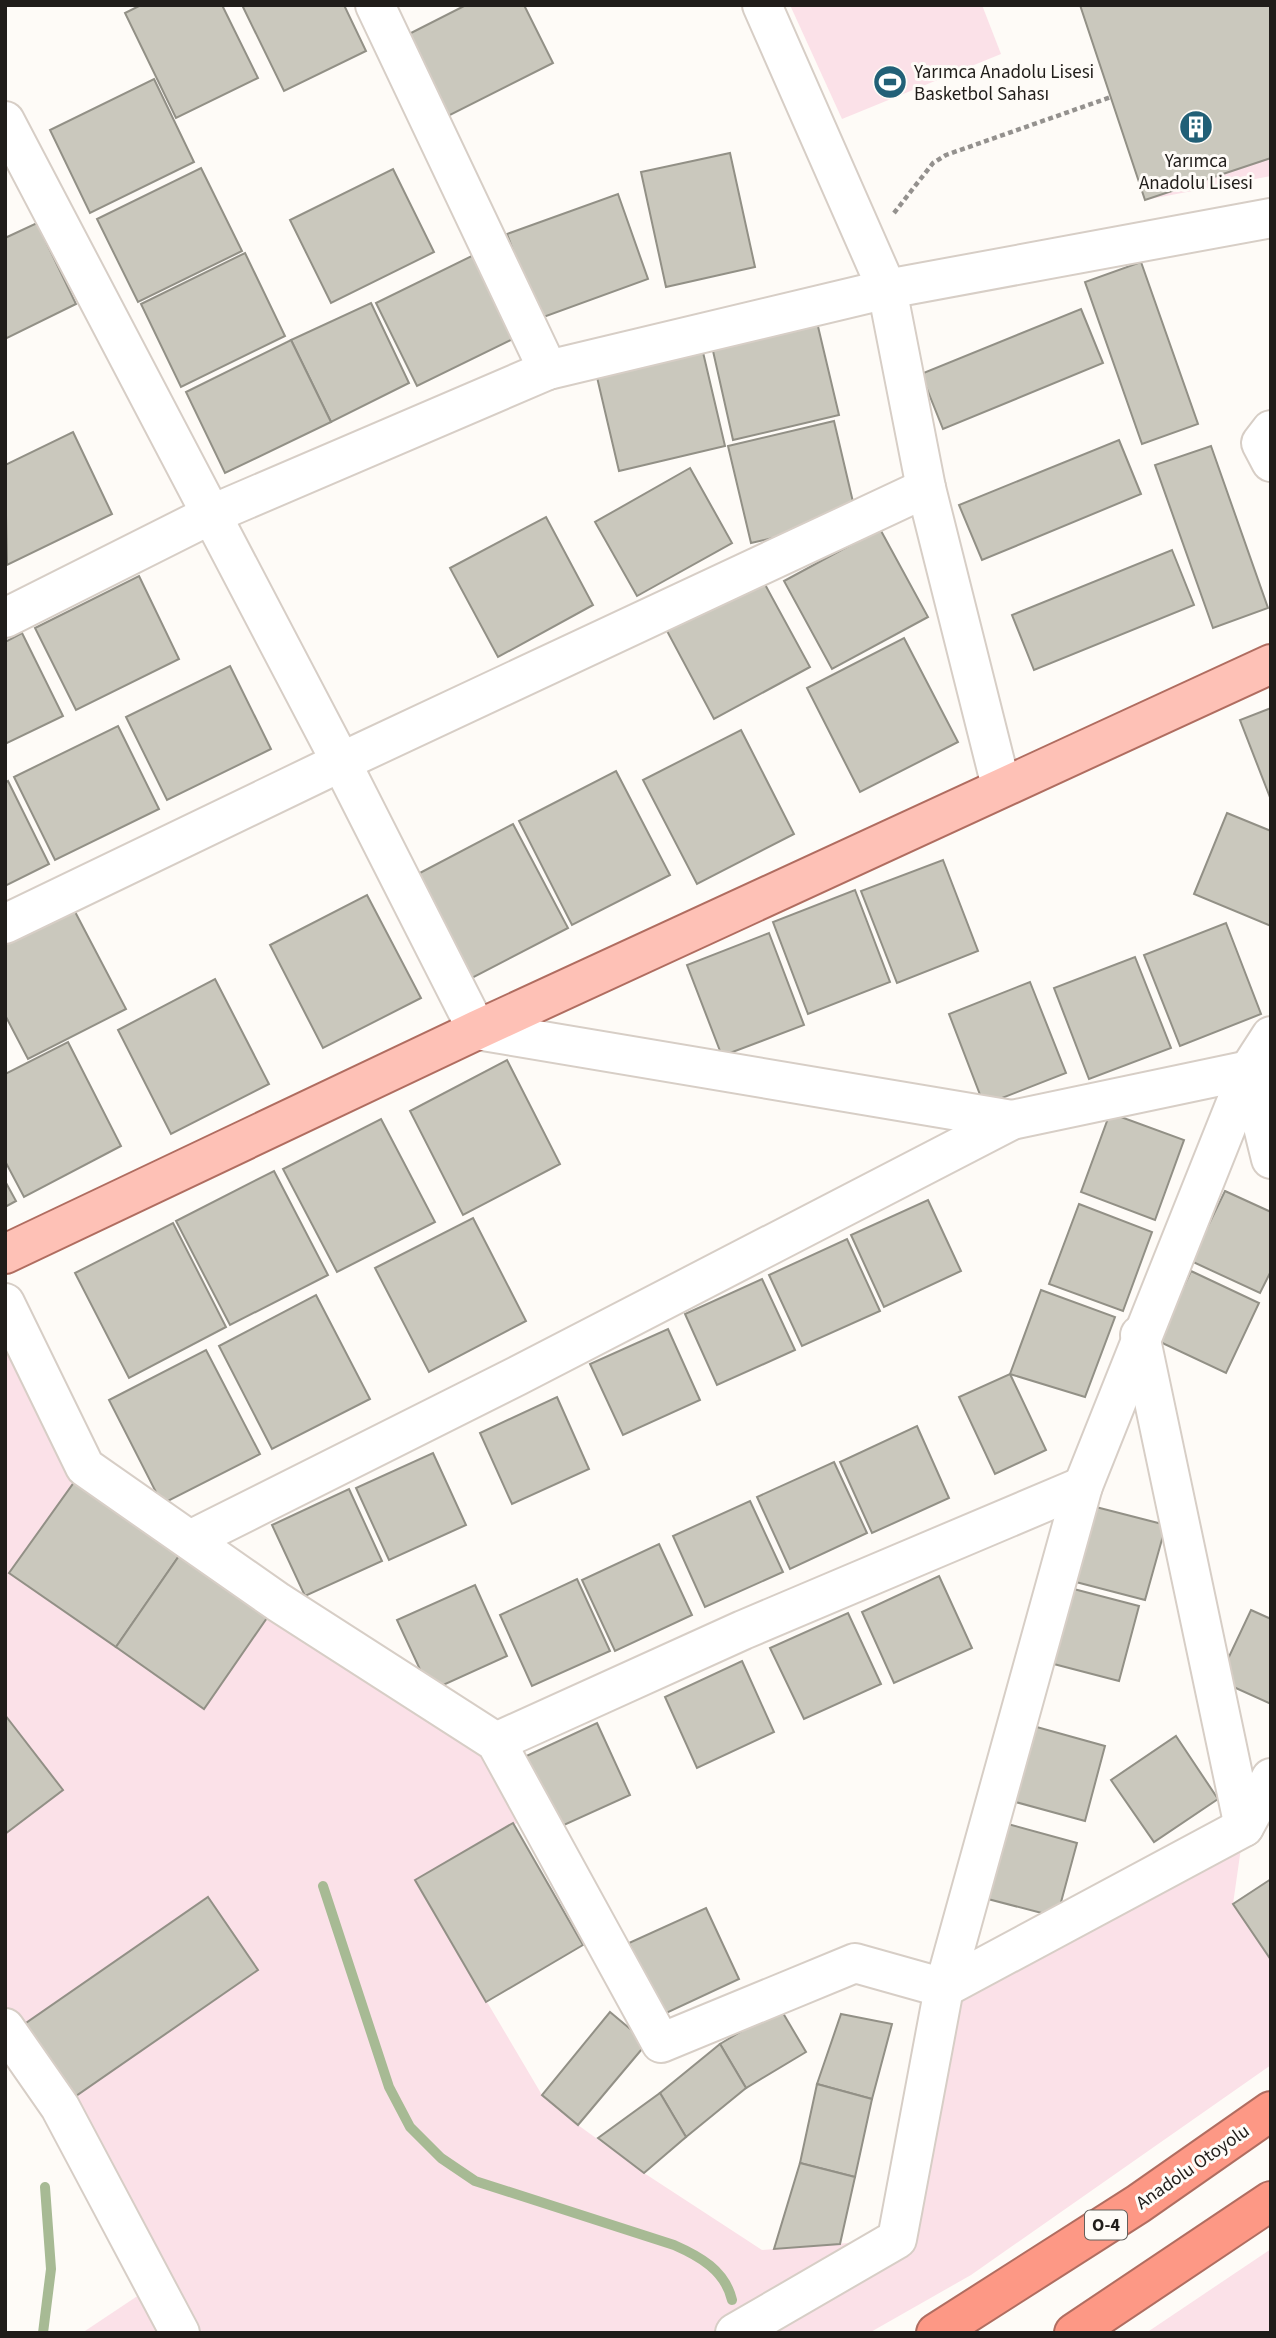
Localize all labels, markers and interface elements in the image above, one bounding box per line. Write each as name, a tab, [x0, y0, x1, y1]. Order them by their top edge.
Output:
place label: Yarımca Anadolu Lisesi Basketbol Sahası	[913, 59, 1094, 108]
sports icon: Yarımca Anadolu Lisesi Basketbol Sahası	[871, 63, 909, 101]
building icon: Yarımca Anadolu Lisesi	[1177, 108, 1215, 146]
place label: Yarımca Anadolu Lisesi	[1139, 148, 1253, 197]
street label: Anadolu Otoyolu	[1130, 2118, 1255, 2217]
road number: O-4	[1085, 2210, 1127, 2239]

